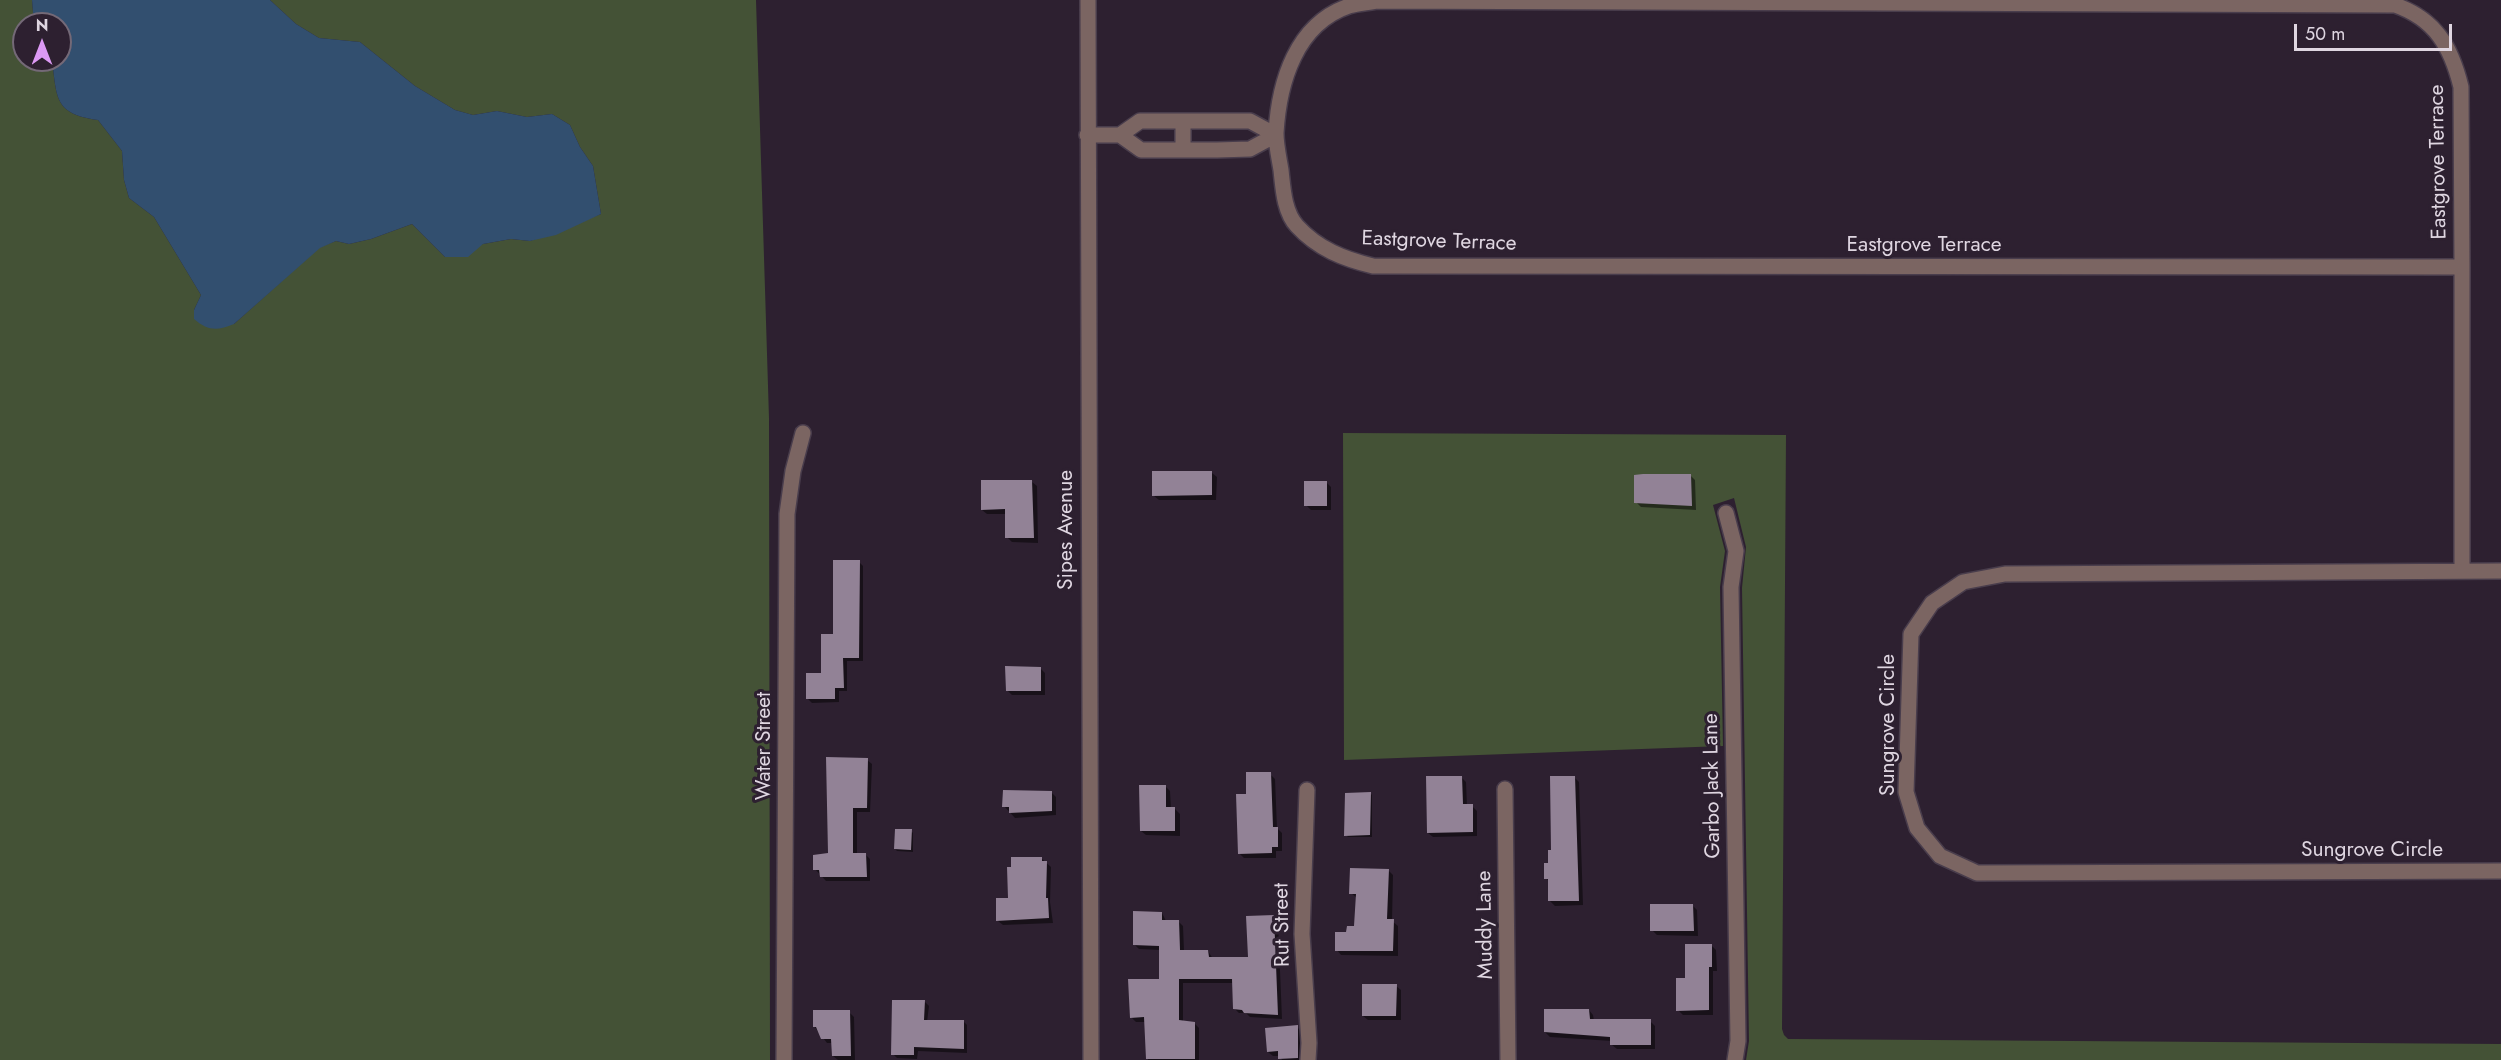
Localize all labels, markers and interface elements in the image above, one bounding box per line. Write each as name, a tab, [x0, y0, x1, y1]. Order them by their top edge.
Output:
north arrow	[12, 12, 72, 72]
scale bar	[2297, 12, 2454, 50]
text: N	[36, 14, 48, 37]
text: 50 m	[2305, 21, 2345, 47]
street label: Eastgrove Terrace	[2425, 84, 2453, 240]
street label: Eastgrove Terrace	[1361, 227, 1517, 257]
street label: Eastgrove Terrace	[1846, 233, 2002, 259]
street label: Sipes Avenue	[1054, 470, 1080, 590]
street label: Sungrove Circle	[1876, 654, 1902, 796]
street label: Water Street	[752, 692, 778, 800]
street label: Garbo Jack Lane	[1699, 713, 1727, 859]
street label: Sungrove Circle	[2301, 838, 2443, 864]
street label: Muddy Lane	[1472, 870, 1500, 980]
street label: Rut Street	[1270, 883, 1296, 967]

